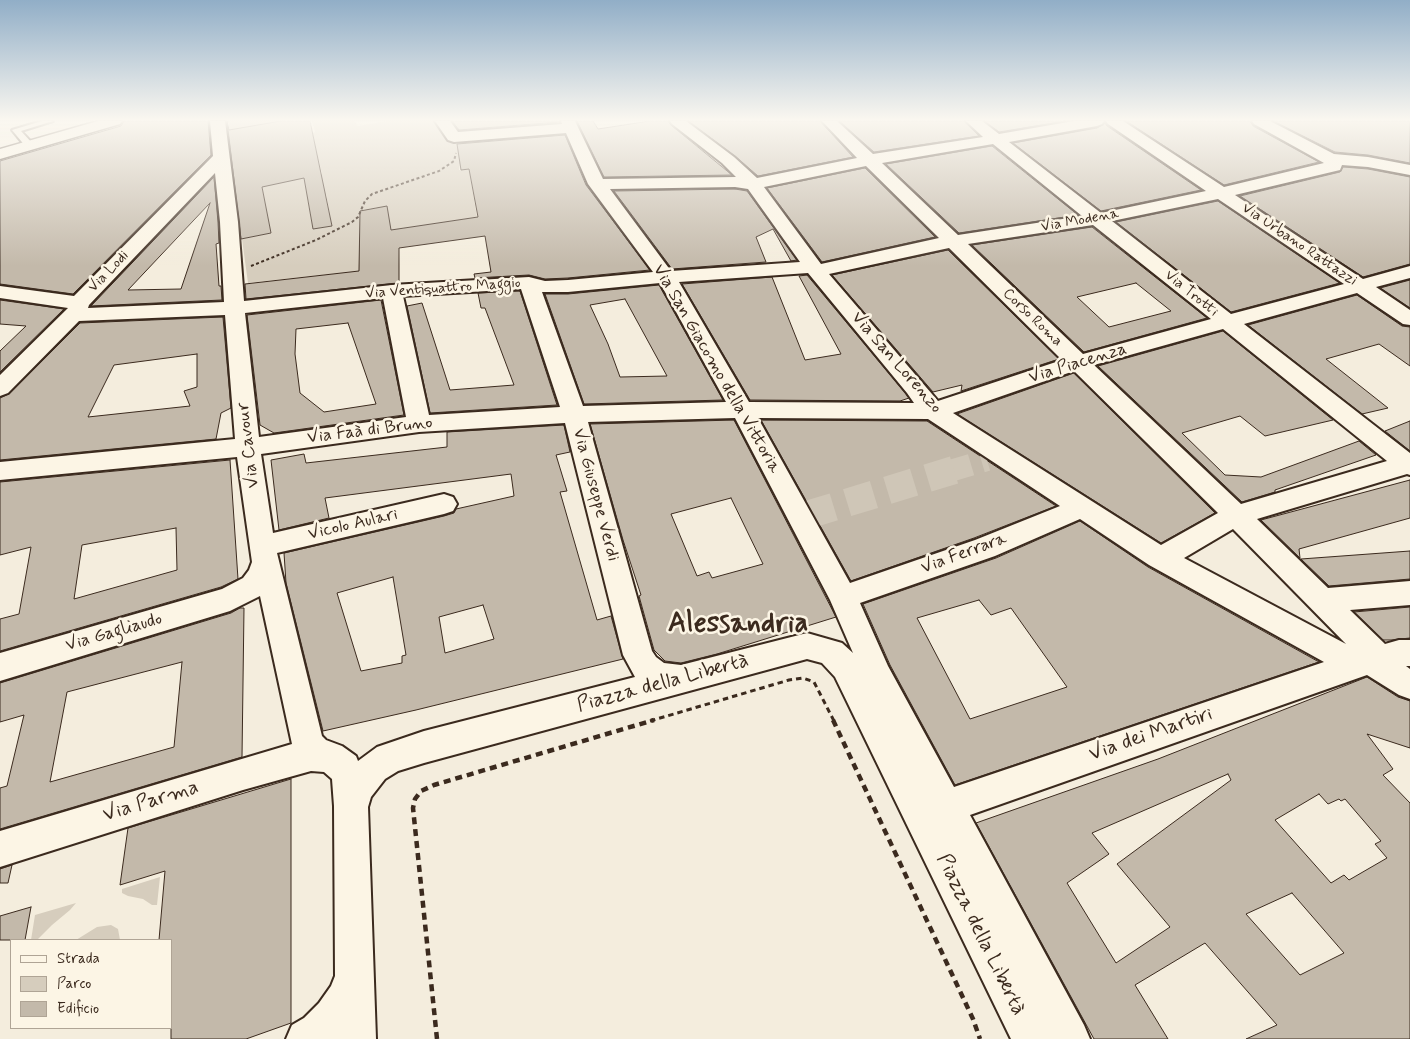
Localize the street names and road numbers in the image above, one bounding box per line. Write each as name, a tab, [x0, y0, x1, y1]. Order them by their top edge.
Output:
street label: Via Urbano Rattazzi	[1238, 200, 1360, 290]
street label: Via Modena	[1040, 205, 1120, 237]
street label: Via Lodi	[85, 247, 133, 297]
street label: Via San Giacomo della Vittoria	[647, 261, 785, 477]
street label: Via Trotti	[1160, 267, 1222, 321]
street label: Via Ventiquattro Maggio	[365, 275, 521, 303]
street label: Corso Roma	[998, 285, 1066, 351]
street label: Via San Lorenzo	[846, 308, 946, 418]
street label: Via Piacenza	[1026, 339, 1130, 389]
street label: Via Cavour	[233, 401, 265, 489]
street label: Via Faà di Bruno	[306, 413, 434, 449]
street label: Via Giuseppe Verdi	[567, 426, 623, 564]
street label: Vicolo Aulari	[306, 504, 400, 546]
street label: Via Ferrara	[918, 529, 1010, 579]
street label: Via Gagliaudo	[63, 609, 165, 657]
street label: Piazza della Libertà	[574, 649, 752, 719]
street label: Via dei Martiri	[1086, 702, 1216, 768]
street label: Via Parma	[100, 776, 202, 828]
street label: Piazza della Libertà	[930, 850, 1030, 1020]

